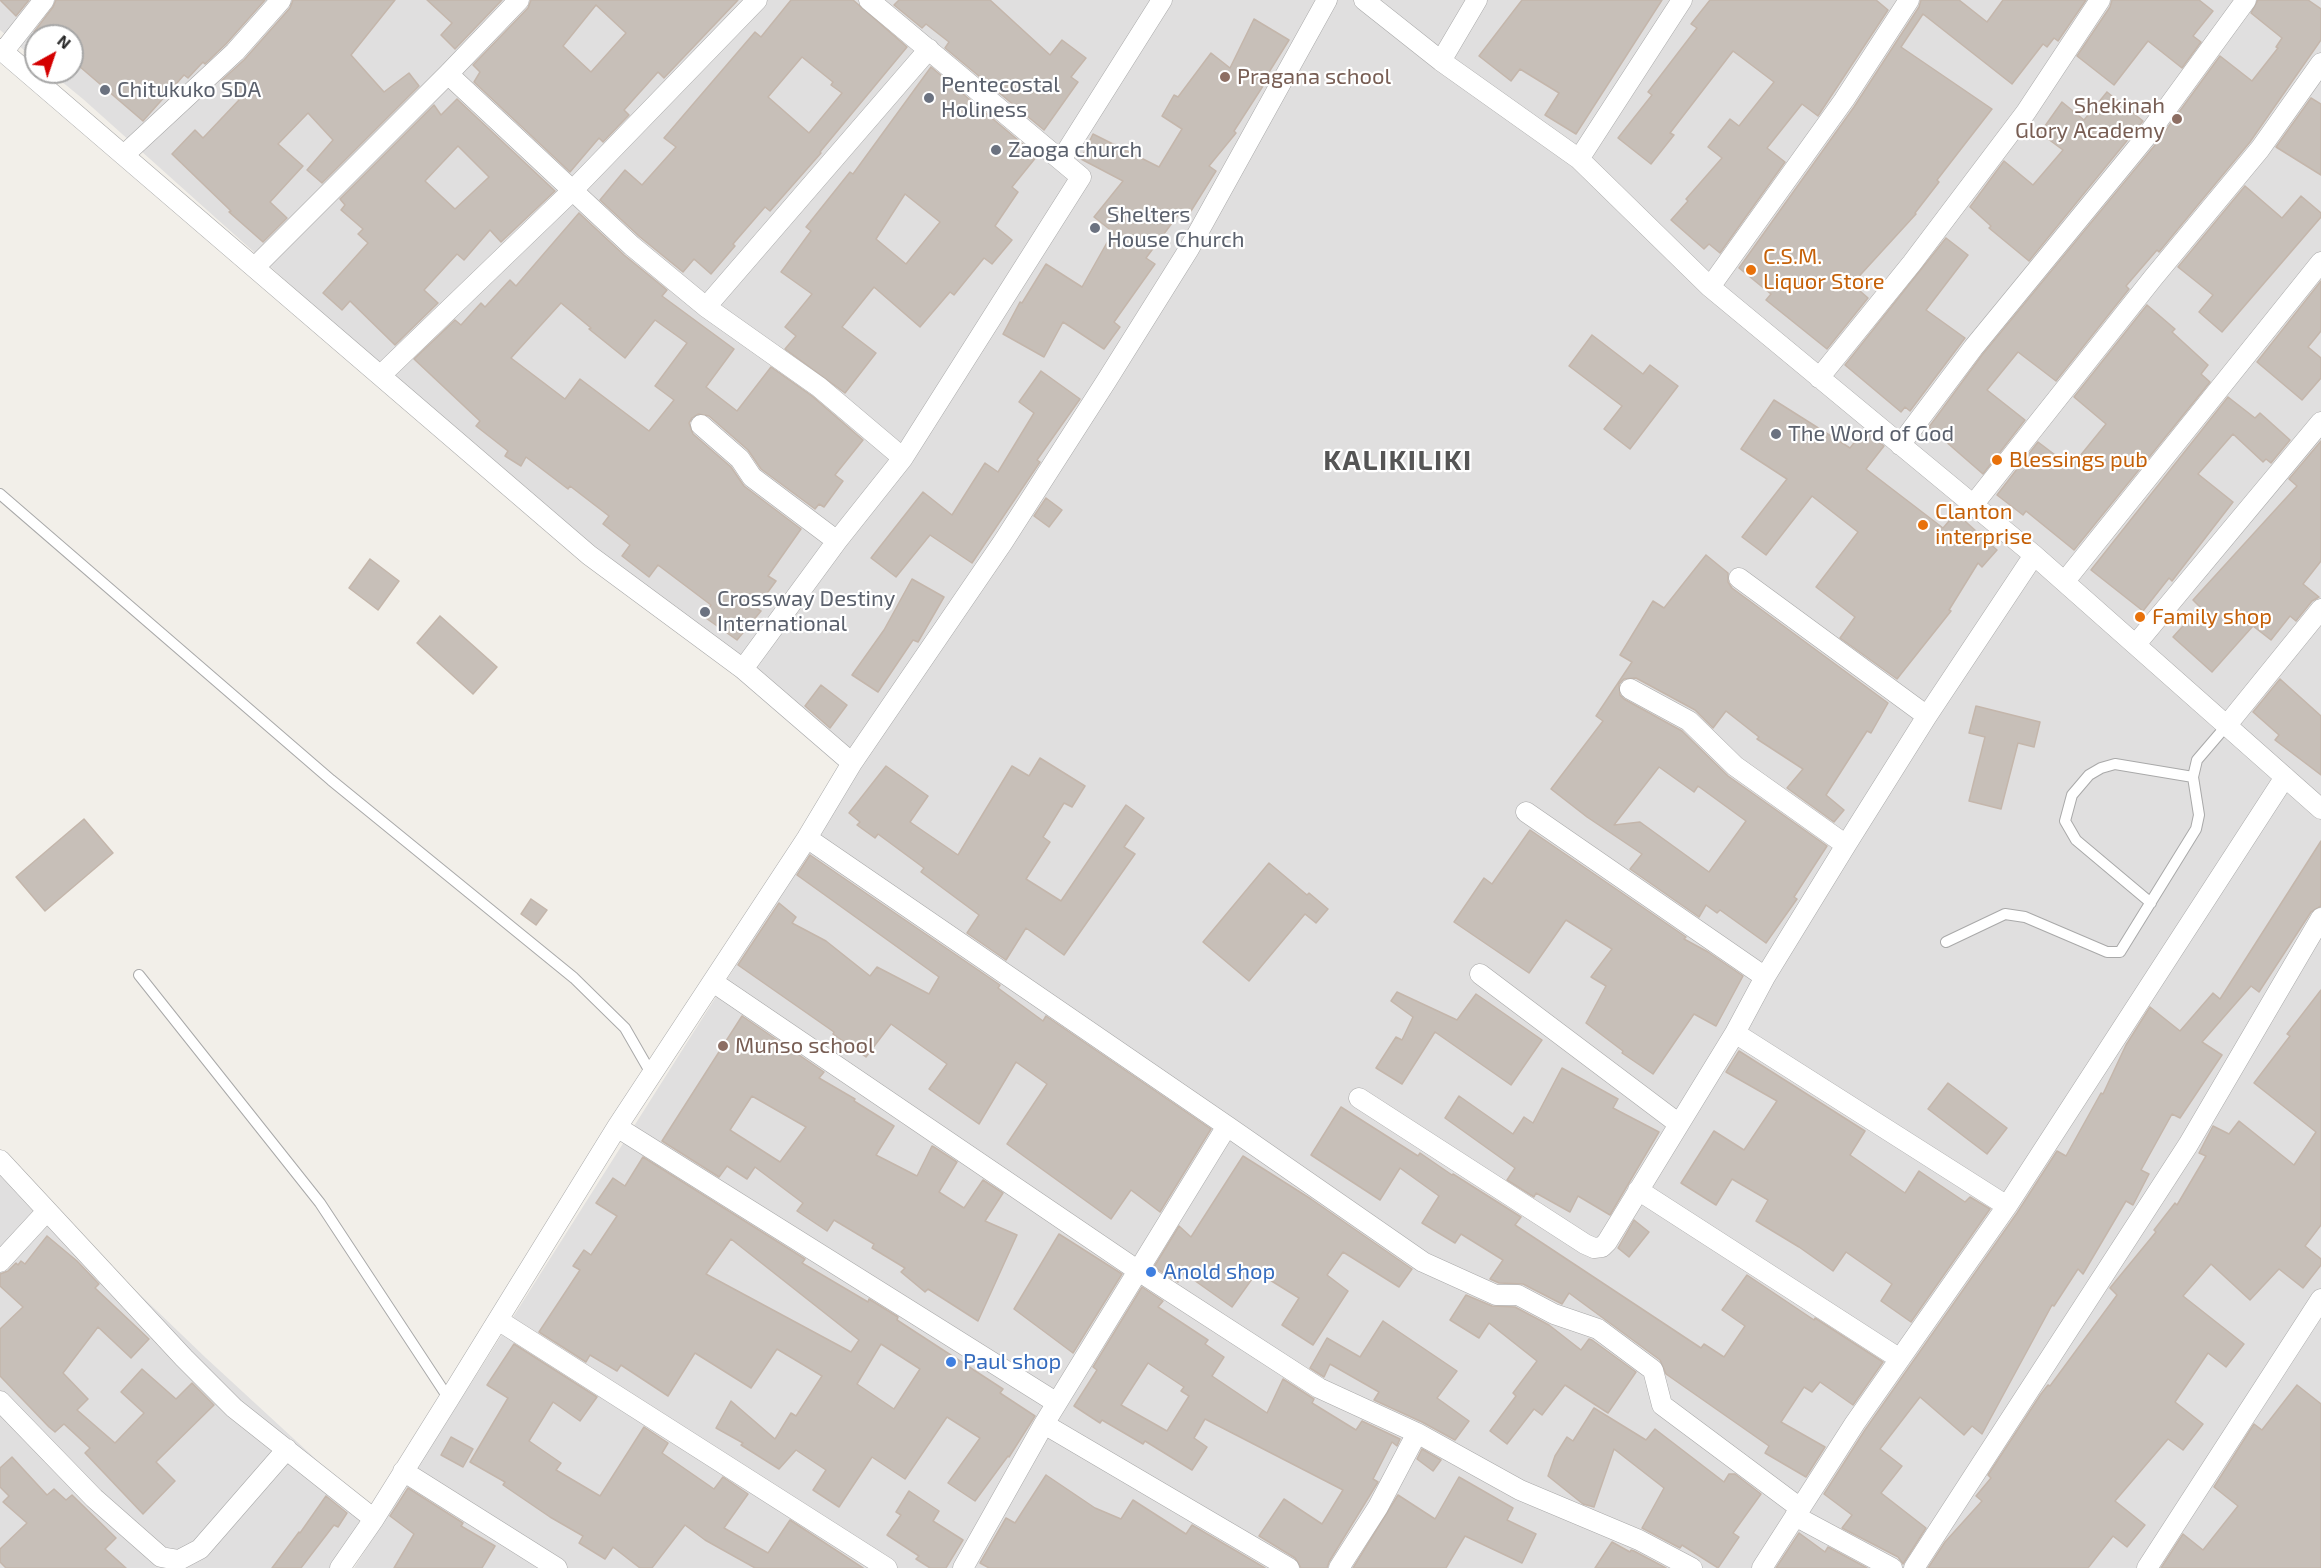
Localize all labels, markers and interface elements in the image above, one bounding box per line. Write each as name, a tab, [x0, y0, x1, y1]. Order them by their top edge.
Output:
north arrow	[24, 24, 84, 84]
text: N	[54, 30, 75, 52]
place label: Pragana school	[1237, 64, 1391, 90]
marker: Pragana school	[1218, 70, 1232, 84]
place label: Pentecostal Holiness	[941, 72, 1060, 124]
place label: Chitukuko SDA	[117, 77, 261, 103]
marker: Chitukuko SDA	[98, 83, 112, 97]
marker: Pentecostal Holiness	[922, 91, 936, 105]
place label: Shekinah Glory Academy	[2015, 93, 2165, 144]
marker: Shekinah Glory Academy	[2170, 112, 2184, 126]
place label: Zaoga church	[1008, 137, 1142, 163]
marker: Zaoga church	[989, 143, 1003, 157]
place label: Shelters House Church	[1107, 202, 1245, 254]
marker: Shelters House Church	[1088, 221, 1102, 235]
place label: C.S.M. Liquor Store	[1763, 244, 1885, 296]
marker: C.S.M. Liquor Store	[1744, 263, 1758, 277]
place label: The Word of God	[1788, 421, 1954, 447]
marker: The Word of God	[1769, 427, 1783, 441]
district label: KALIKILIKI	[1323, 444, 1473, 478]
place label: Blessings pub	[2009, 447, 2148, 473]
marker: Blessings pub	[1990, 453, 2004, 467]
place label: Clanton interprise	[1935, 499, 2032, 550]
marker: Clanton interprise	[1916, 518, 1930, 532]
place label: Crossway Destiny International	[717, 586, 895, 638]
place label: Family shop	[2152, 604, 2272, 630]
marker: Crossway Destiny International	[698, 605, 712, 619]
marker: Family shop	[2133, 610, 2147, 624]
place label: Munso school	[735, 1033, 874, 1059]
marker: Munso school	[716, 1039, 730, 1053]
place label: Anold shop	[1163, 1259, 1275, 1285]
marker: Anold shop	[1144, 1265, 1158, 1279]
place label: Paul shop	[963, 1349, 1061, 1375]
marker: Paul shop	[944, 1355, 958, 1369]

